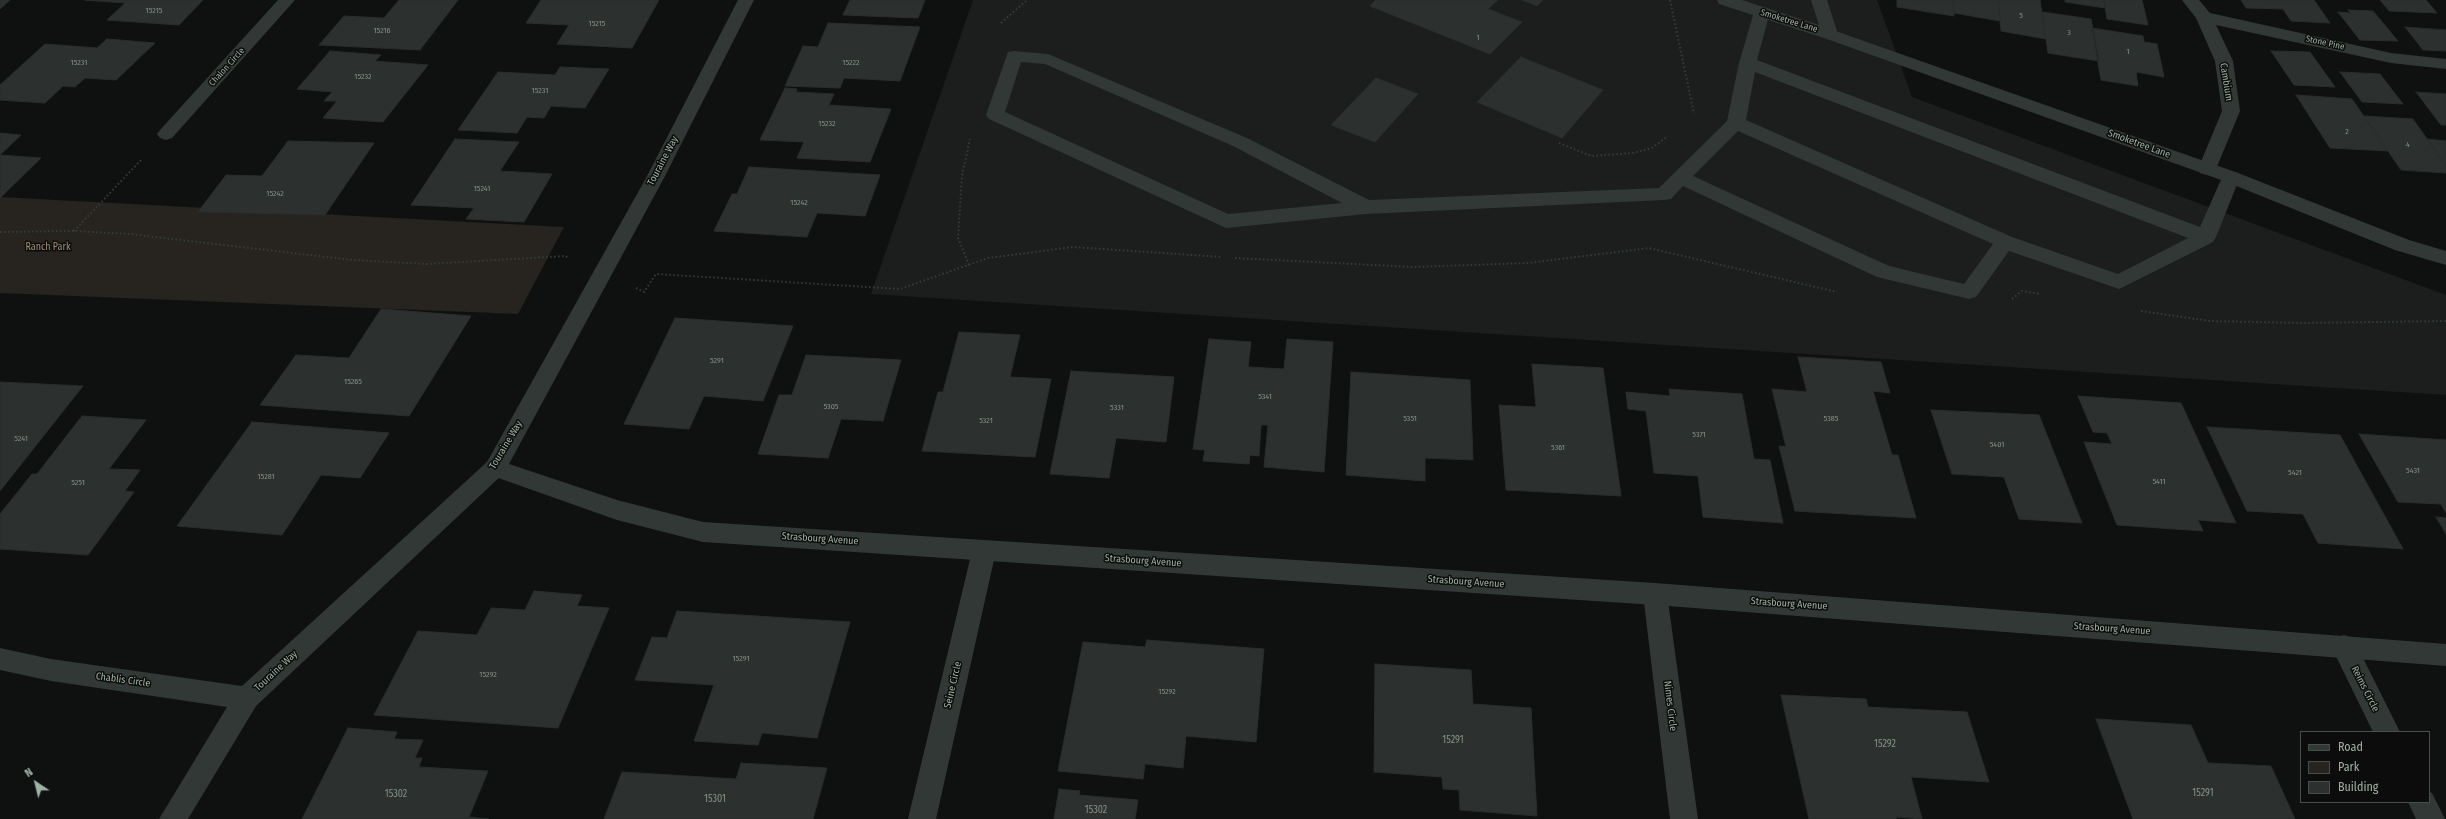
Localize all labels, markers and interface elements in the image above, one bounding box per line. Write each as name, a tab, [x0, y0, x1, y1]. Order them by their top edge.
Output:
house number: 15215	[146, 6, 162, 16]
street label: Smoketree Lane	[1759, 7, 1819, 35]
house number: 5	[2019, 11, 2023, 21]
house number: 15215	[589, 19, 605, 29]
house number: 15216	[373, 26, 391, 36]
house number: 3	[2067, 28, 2071, 38]
house number: 1	[1476, 33, 1480, 43]
street label: Stone Pine	[2305, 34, 2345, 52]
street label: Chalon Circle	[207, 46, 247, 88]
house number: 1	[2126, 47, 2130, 57]
house number: 15231	[71, 58, 87, 68]
house number: 15222	[842, 58, 860, 68]
street label: Cambium	[2217, 62, 2235, 102]
house number: 15232	[354, 72, 372, 82]
house number: 15231	[532, 86, 548, 96]
house number: 15232	[818, 119, 836, 129]
street label: Smoketree Lane	[2106, 127, 2172, 161]
house number: 2	[2345, 127, 2349, 137]
street label: Touraine Way	[645, 134, 681, 188]
house number: 4	[2406, 140, 2410, 150]
house number: 15241	[474, 184, 490, 194]
house number: 15242	[266, 189, 284, 199]
house number: 15242	[790, 198, 808, 208]
park label: Ranch Park	[25, 241, 71, 253]
house number: 5291	[710, 356, 724, 366]
house number: 15265	[344, 377, 362, 387]
house number: 5341	[1258, 392, 1272, 402]
house number: 5305	[823, 402, 839, 412]
house number: 5331	[1110, 403, 1124, 413]
house number: 5351	[1403, 414, 1417, 424]
house number: 5385	[1824, 414, 1838, 424]
house number: 5321	[979, 416, 993, 426]
street label: Touraine Way	[487, 419, 525, 471]
house number: 5371	[1692, 430, 1706, 440]
house number: 5241	[14, 434, 28, 444]
house number: 5401	[1990, 440, 2004, 450]
house number: 5361	[1551, 443, 1565, 453]
house number: 5431	[2406, 466, 2420, 476]
house number: 5421	[2288, 468, 2302, 478]
house number: 15281	[257, 472, 275, 482]
house number: 5411	[2152, 477, 2166, 487]
house number: 5251	[71, 478, 85, 488]
street label: Strasbourg Avenue	[781, 530, 859, 548]
street label: Strasbourg Avenue	[1104, 552, 1182, 570]
street label: Strasbourg Avenue	[1427, 573, 1505, 591]
street label: Strasbourg Avenue	[1750, 595, 1828, 613]
street label: Strasbourg Avenue	[2073, 620, 2151, 638]
street label: Touraine Way	[252, 648, 300, 694]
house number: 15291	[732, 654, 750, 664]
street label: Seine Circle	[942, 660, 964, 710]
street label: Reims Circle	[2348, 664, 2382, 714]
street label: Chablis Circle	[95, 670, 151, 690]
house number: 15292	[479, 670, 497, 680]
street label: Nimes Circle	[1661, 680, 1679, 732]
house number: 15292	[1158, 687, 1176, 697]
legend	[2300, 731, 2430, 803]
house number: 15291	[1442, 734, 1464, 746]
house number: 15292	[1874, 738, 1896, 750]
text: Road	[2338, 740, 2363, 754]
text: Park	[2338, 760, 2359, 774]
north arrow	[16, 763, 56, 803]
text: N	[22, 766, 35, 780]
text: Building	[2338, 780, 2378, 794]
house number: 15291	[2192, 787, 2214, 799]
house number: 15302	[385, 788, 407, 800]
house number: 15301	[704, 793, 726, 805]
house number: 15302	[1085, 804, 1107, 816]

